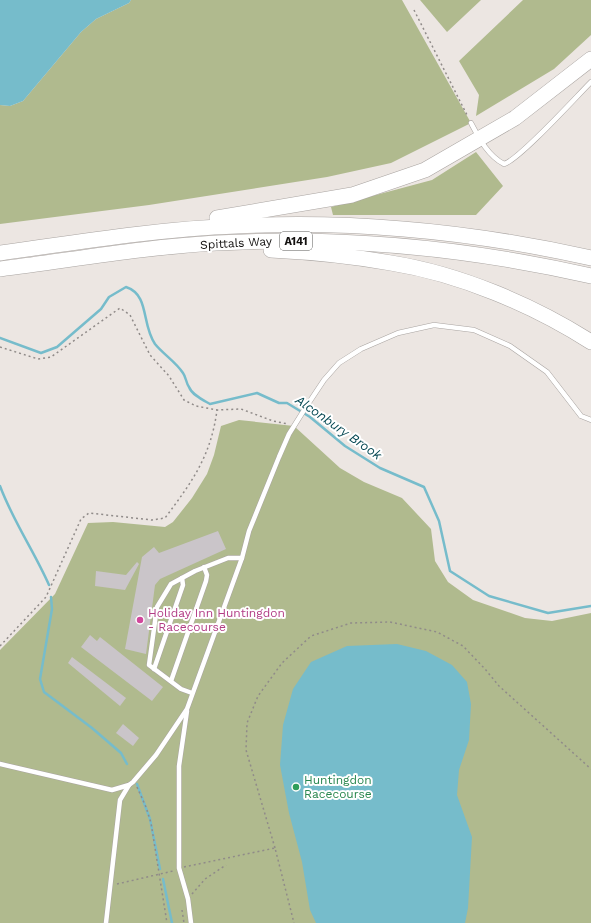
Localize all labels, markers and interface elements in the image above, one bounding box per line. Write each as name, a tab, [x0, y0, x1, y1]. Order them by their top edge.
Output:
road number: A141	[280, 232, 312, 250]
street label: Spittals Way	[200, 234, 273, 252]
water label: Alconbury Brook	[292, 392, 385, 463]
place label: Holiday Inn Huntingdon - Racecourse	[148, 606, 285, 634]
marker: Holiday Inn Huntingdon - Racecourse	[135, 615, 145, 625]
place label: Huntingdon Racecourse	[304, 773, 372, 801]
marker: Huntingdon Racecourse	[291, 782, 301, 792]

